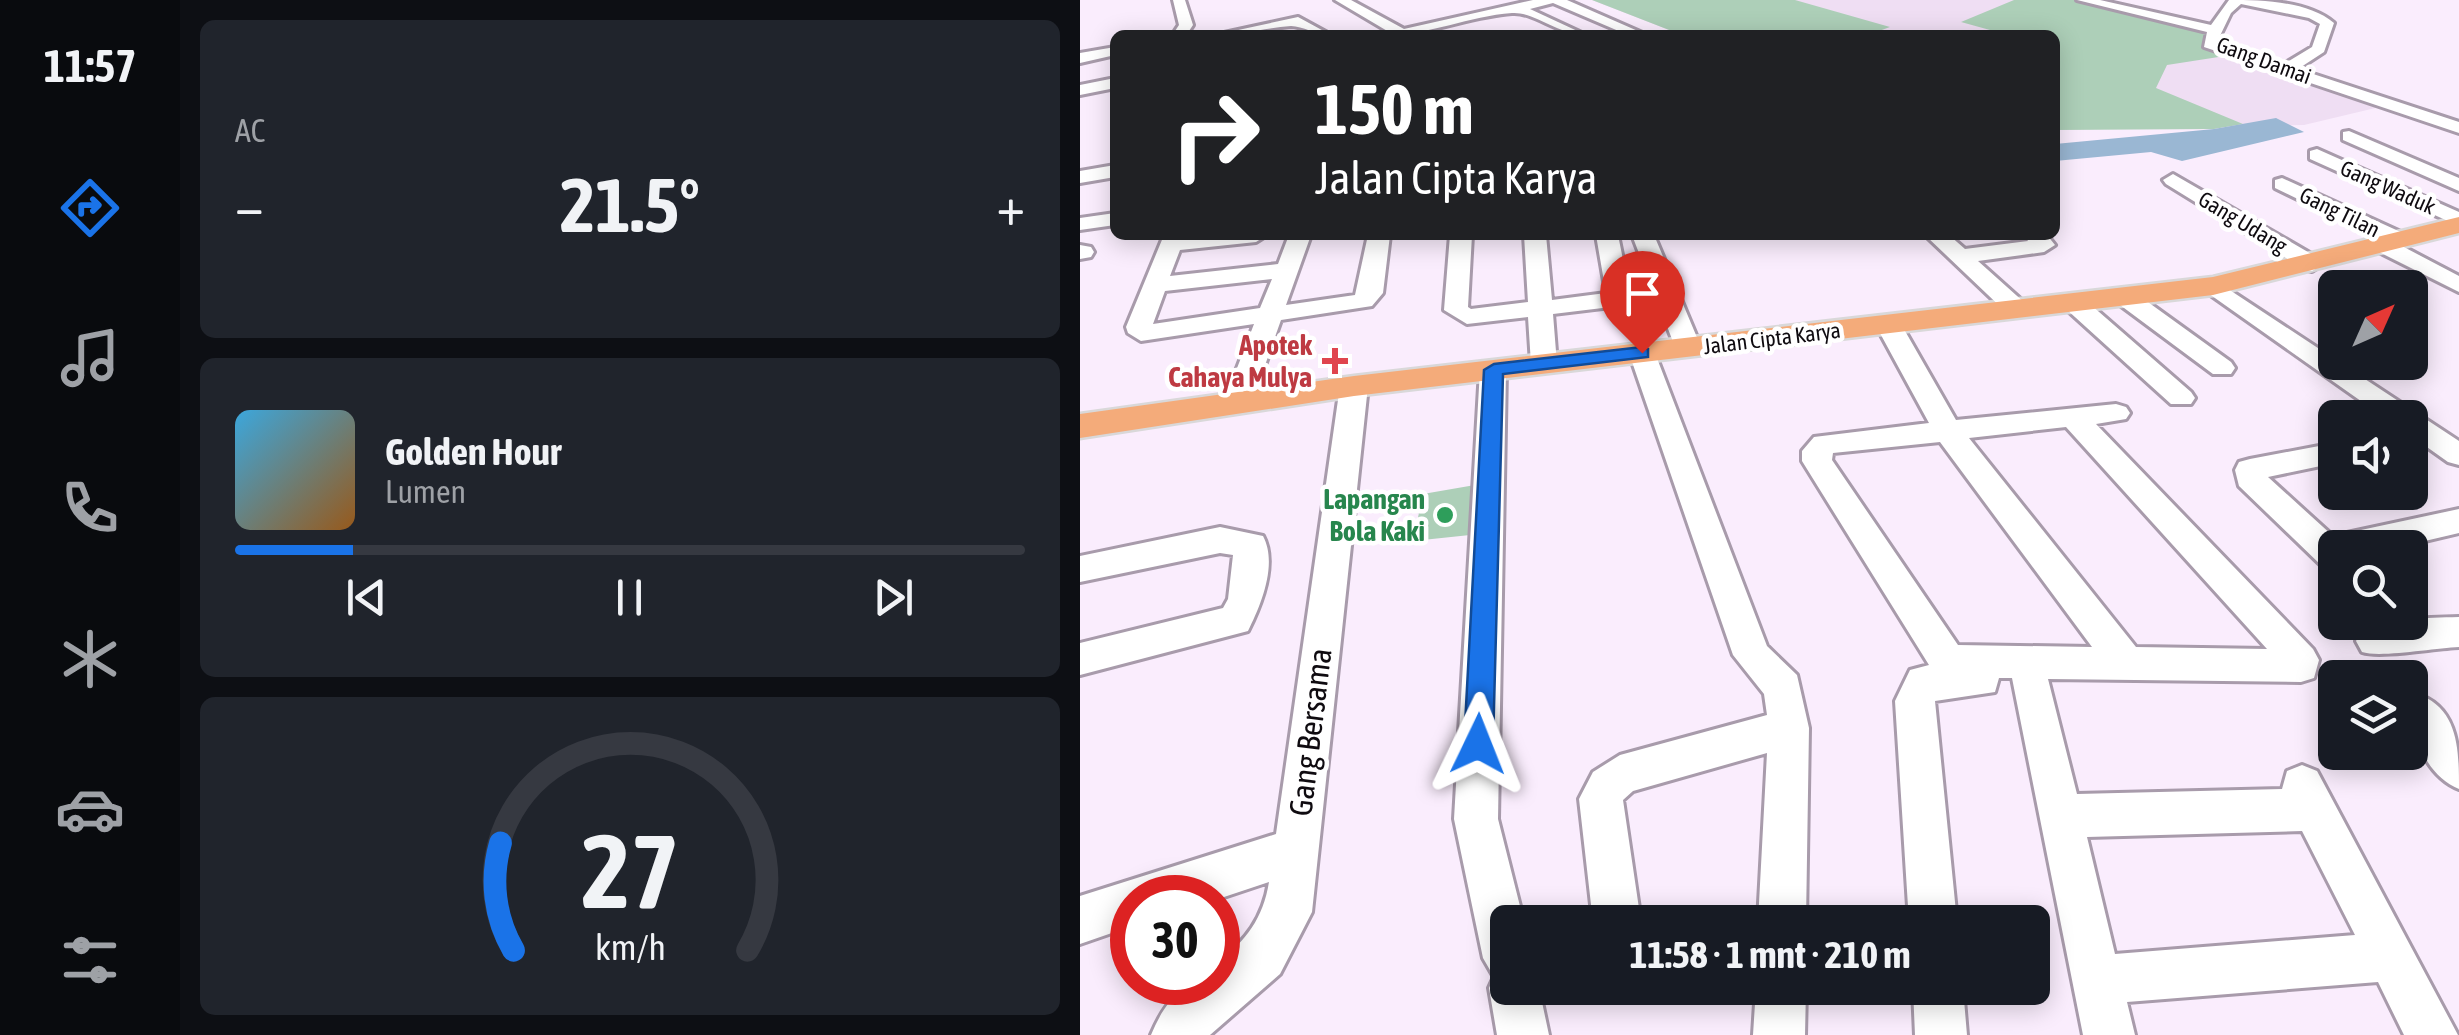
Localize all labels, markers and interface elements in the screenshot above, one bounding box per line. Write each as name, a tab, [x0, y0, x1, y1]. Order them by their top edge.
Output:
street label: Gang Damai	[2213, 31, 2315, 89]
text: 11:57	[44, 40, 136, 92]
text: 150 m	[1315, 69, 1474, 149]
icon: right	[1150, 70, 1280, 200]
text: AC	[235, 112, 265, 149]
text: Jalan Cipta Karya	[1315, 152, 1598, 204]
street label: Gang Waduk	[2336, 155, 2440, 220]
text: 21.5°	[560, 162, 700, 248]
icon: directions	[55, 173, 125, 243]
text: −	[235, 174, 264, 237]
text: +	[996, 174, 1025, 237]
street label: Gang Tilan	[2296, 181, 2384, 243]
street label: Gang Udang	[2194, 185, 2292, 259]
pin	[1600, 251, 1685, 354]
icon: arrive	[1615, 266, 1670, 321]
north arrow	[2318, 270, 2428, 380]
map controls	[2318, 270, 2428, 770]
street label: Jalan Cipta Karya	[1702, 317, 1842, 359]
icon: music	[55, 323, 125, 393]
place label: Apotek Cahaya Mulya	[1168, 329, 1313, 393]
marker: Apotek Cahaya Mulya	[1322, 348, 1348, 374]
button: sound	[2318, 400, 2428, 510]
text: Golden Hour	[385, 430, 561, 473]
icon: phone	[55, 473, 125, 543]
text: Lumen	[385, 473, 466, 510]
place label: Lapangan Bola Kaki	[1323, 483, 1425, 547]
marker: Lapangan Bola Kaki	[1434, 504, 1456, 526]
button: search	[2318, 530, 2428, 640]
icon: previous	[339, 570, 394, 625]
icon: pause	[602, 570, 657, 625]
icon: next	[866, 570, 921, 625]
icon: climate	[55, 624, 125, 694]
street label: Gang Bersama	[1281, 646, 1339, 818]
button: layers	[2318, 660, 2428, 770]
position arrow	[1426, 692, 1530, 796]
icon: car	[55, 774, 125, 844]
text: 27	[581, 811, 679, 930]
speed limit sign: 30	[1110, 875, 1240, 1005]
icon: filters	[55, 925, 125, 995]
text: km/h	[595, 927, 665, 968]
text: 11:58 · 1 mnt · 210 m	[1629, 933, 1911, 976]

